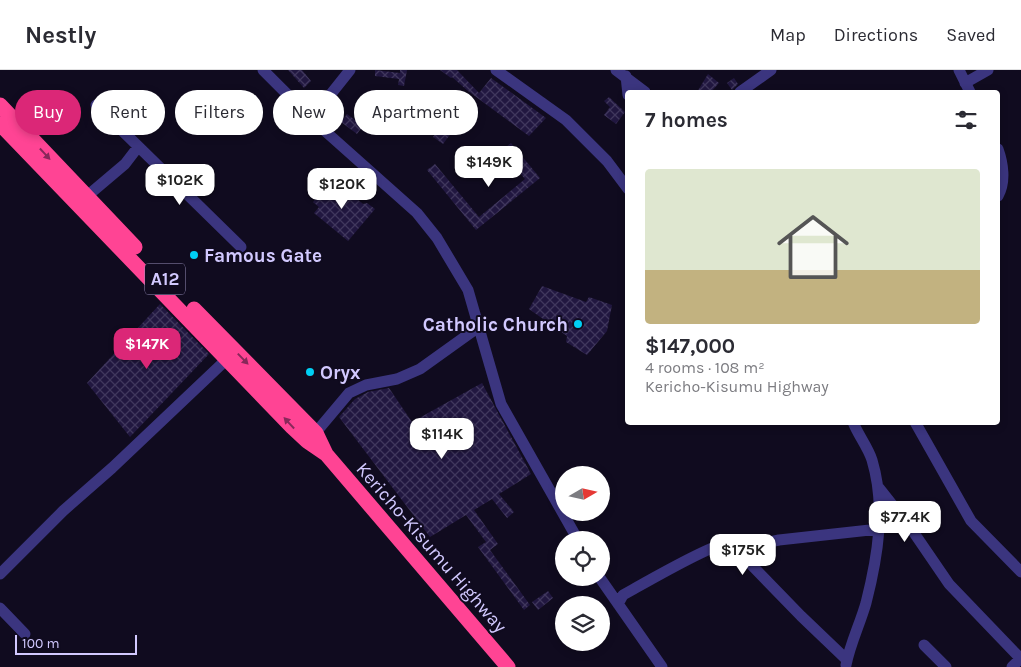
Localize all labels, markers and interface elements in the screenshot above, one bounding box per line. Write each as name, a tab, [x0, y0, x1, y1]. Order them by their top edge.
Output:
text: Nestly	[25, 21, 96, 49]
text: Map	[770, 24, 806, 46]
text: Directions	[834, 24, 918, 46]
text: Saved	[946, 24, 996, 46]
chip: Buy	[15, 90, 81, 135]
chip: Rent	[91, 90, 165, 135]
chip: Filters	[175, 90, 263, 135]
chip: New	[273, 90, 344, 135]
chip: Apartment	[354, 90, 478, 135]
icon: filters	[952, 106, 980, 134]
text: 7 homes	[645, 108, 728, 132]
pin: $149K	[454, 146, 524, 188]
one-way arrow	[39, 147, 51, 159]
text: $149K	[466, 152, 512, 171]
pin: $102K	[145, 164, 215, 206]
pin: $120K	[307, 168, 377, 210]
text: $102K	[157, 170, 204, 189]
text: $120K	[319, 174, 366, 193]
icon: home	[768, 202, 858, 292]
place label: Famous Gate	[204, 245, 322, 267]
marker: Famous Gate	[188, 249, 200, 261]
road number: A12	[145, 263, 185, 294]
place label: Catholic Church	[423, 314, 568, 336]
marker: Catholic Church	[572, 318, 584, 330]
pin: $147K	[112, 328, 182, 370]
text: $147K	[125, 334, 169, 353]
text: $147,000	[645, 334, 735, 358]
one-way arrow	[237, 352, 249, 364]
text: 4 rooms · 108 m²	[645, 358, 765, 377]
place label: Oryx	[320, 362, 361, 384]
marker: Oryx	[304, 366, 316, 378]
text: Kericho-Kisumu Highway	[645, 377, 829, 396]
one-way arrow	[283, 418, 295, 430]
pin: $114K	[407, 418, 477, 460]
text: $114K	[421, 424, 463, 443]
street label: Kericho-Kisumu Highway	[351, 458, 511, 637]
north arrow	[555, 466, 610, 521]
map controls	[555, 466, 610, 651]
pin: $77.4K	[864, 500, 946, 543]
text: $77.4K	[880, 507, 930, 526]
button: locate	[555, 531, 610, 586]
pin: $175K	[708, 534, 778, 576]
text: $175K	[721, 540, 765, 559]
button: layers	[555, 596, 610, 651]
scale bar	[15, 632, 138, 655]
text: 100 m	[22, 635, 60, 652]

